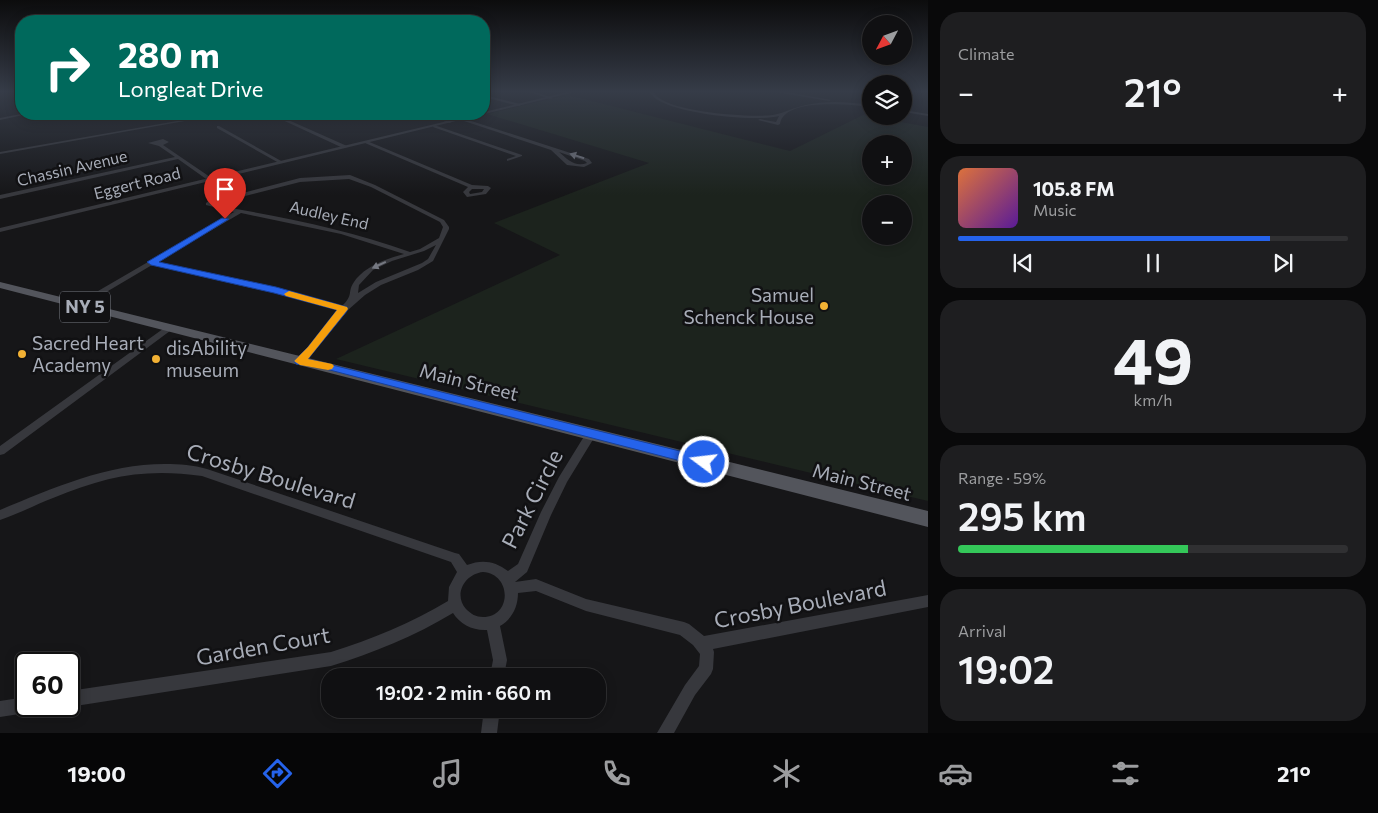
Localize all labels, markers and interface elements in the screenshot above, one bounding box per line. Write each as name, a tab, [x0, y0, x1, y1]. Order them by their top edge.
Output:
north arrow	[862, 15, 912, 65]
map controls	[862, 15, 912, 245]
text: 280 m	[118, 32, 220, 75]
icon: right	[35, 35, 100, 100]
text: Climate	[958, 44, 1014, 63]
text: 21°	[1124, 68, 1181, 115]
text: Longleat Drive	[118, 75, 263, 102]
button: layers	[862, 75, 912, 125]
text: −	[958, 75, 974, 109]
text: +	[1332, 75, 1348, 109]
button: +	[862, 135, 912, 185]
street label: Chassin Avenue	[15, 146, 129, 189]
one-way arrow	[570, 152, 585, 160]
street label: Eggert Road	[92, 163, 182, 202]
pin	[204, 168, 246, 219]
icon: arrive	[211, 175, 239, 203]
text: 105.8 FM	[1033, 177, 1114, 200]
button: −	[862, 195, 912, 245]
street label: Audley End	[288, 196, 371, 233]
text: Music	[1033, 200, 1077, 219]
icon: previous	[1009, 249, 1037, 277]
icon: pause	[1139, 249, 1167, 277]
icon: next	[1269, 249, 1297, 277]
one-way arrow	[372, 261, 386, 269]
place label: Samuel Schenck House	[683, 283, 814, 328]
road number: NY 5	[60, 292, 110, 322]
marker: Samuel Schenck House	[818, 300, 830, 312]
text: 49	[1113, 318, 1193, 397]
place label: Sacred Heart Academy	[32, 331, 144, 376]
place label: disAbility museum	[166, 336, 247, 381]
marker: Sacred Heart Academy	[16, 348, 28, 360]
marker: disAbility museum	[150, 353, 162, 365]
street label: Main Street	[417, 358, 521, 405]
text: km/h	[1134, 390, 1172, 409]
position arrow	[677, 435, 729, 487]
street label: Crosby Boulevard	[184, 437, 359, 514]
street label: Park Circle	[495, 445, 568, 553]
street label: Main Street	[810, 458, 914, 505]
text: Range · 59%	[958, 468, 1046, 487]
text: 295 km	[958, 492, 1086, 539]
street label: Crosby Boulevard	[711, 574, 888, 633]
street label: Garden Court	[194, 620, 332, 671]
text: Arrival	[958, 621, 1006, 640]
text: 19:02	[958, 645, 1054, 692]
speed limit sign: 60	[15, 652, 80, 717]
text: 19:02 · 2 min · 660 m	[376, 681, 551, 704]
icon: directions	[260, 756, 295, 791]
icon: music	[430, 756, 465, 791]
icon: phone	[599, 756, 634, 791]
icon: climate	[769, 756, 804, 791]
icon: car	[938, 756, 973, 791]
icon: filters	[1108, 756, 1143, 791]
text: 19:00	[67, 760, 126, 787]
text: 21°	[1277, 760, 1311, 787]

